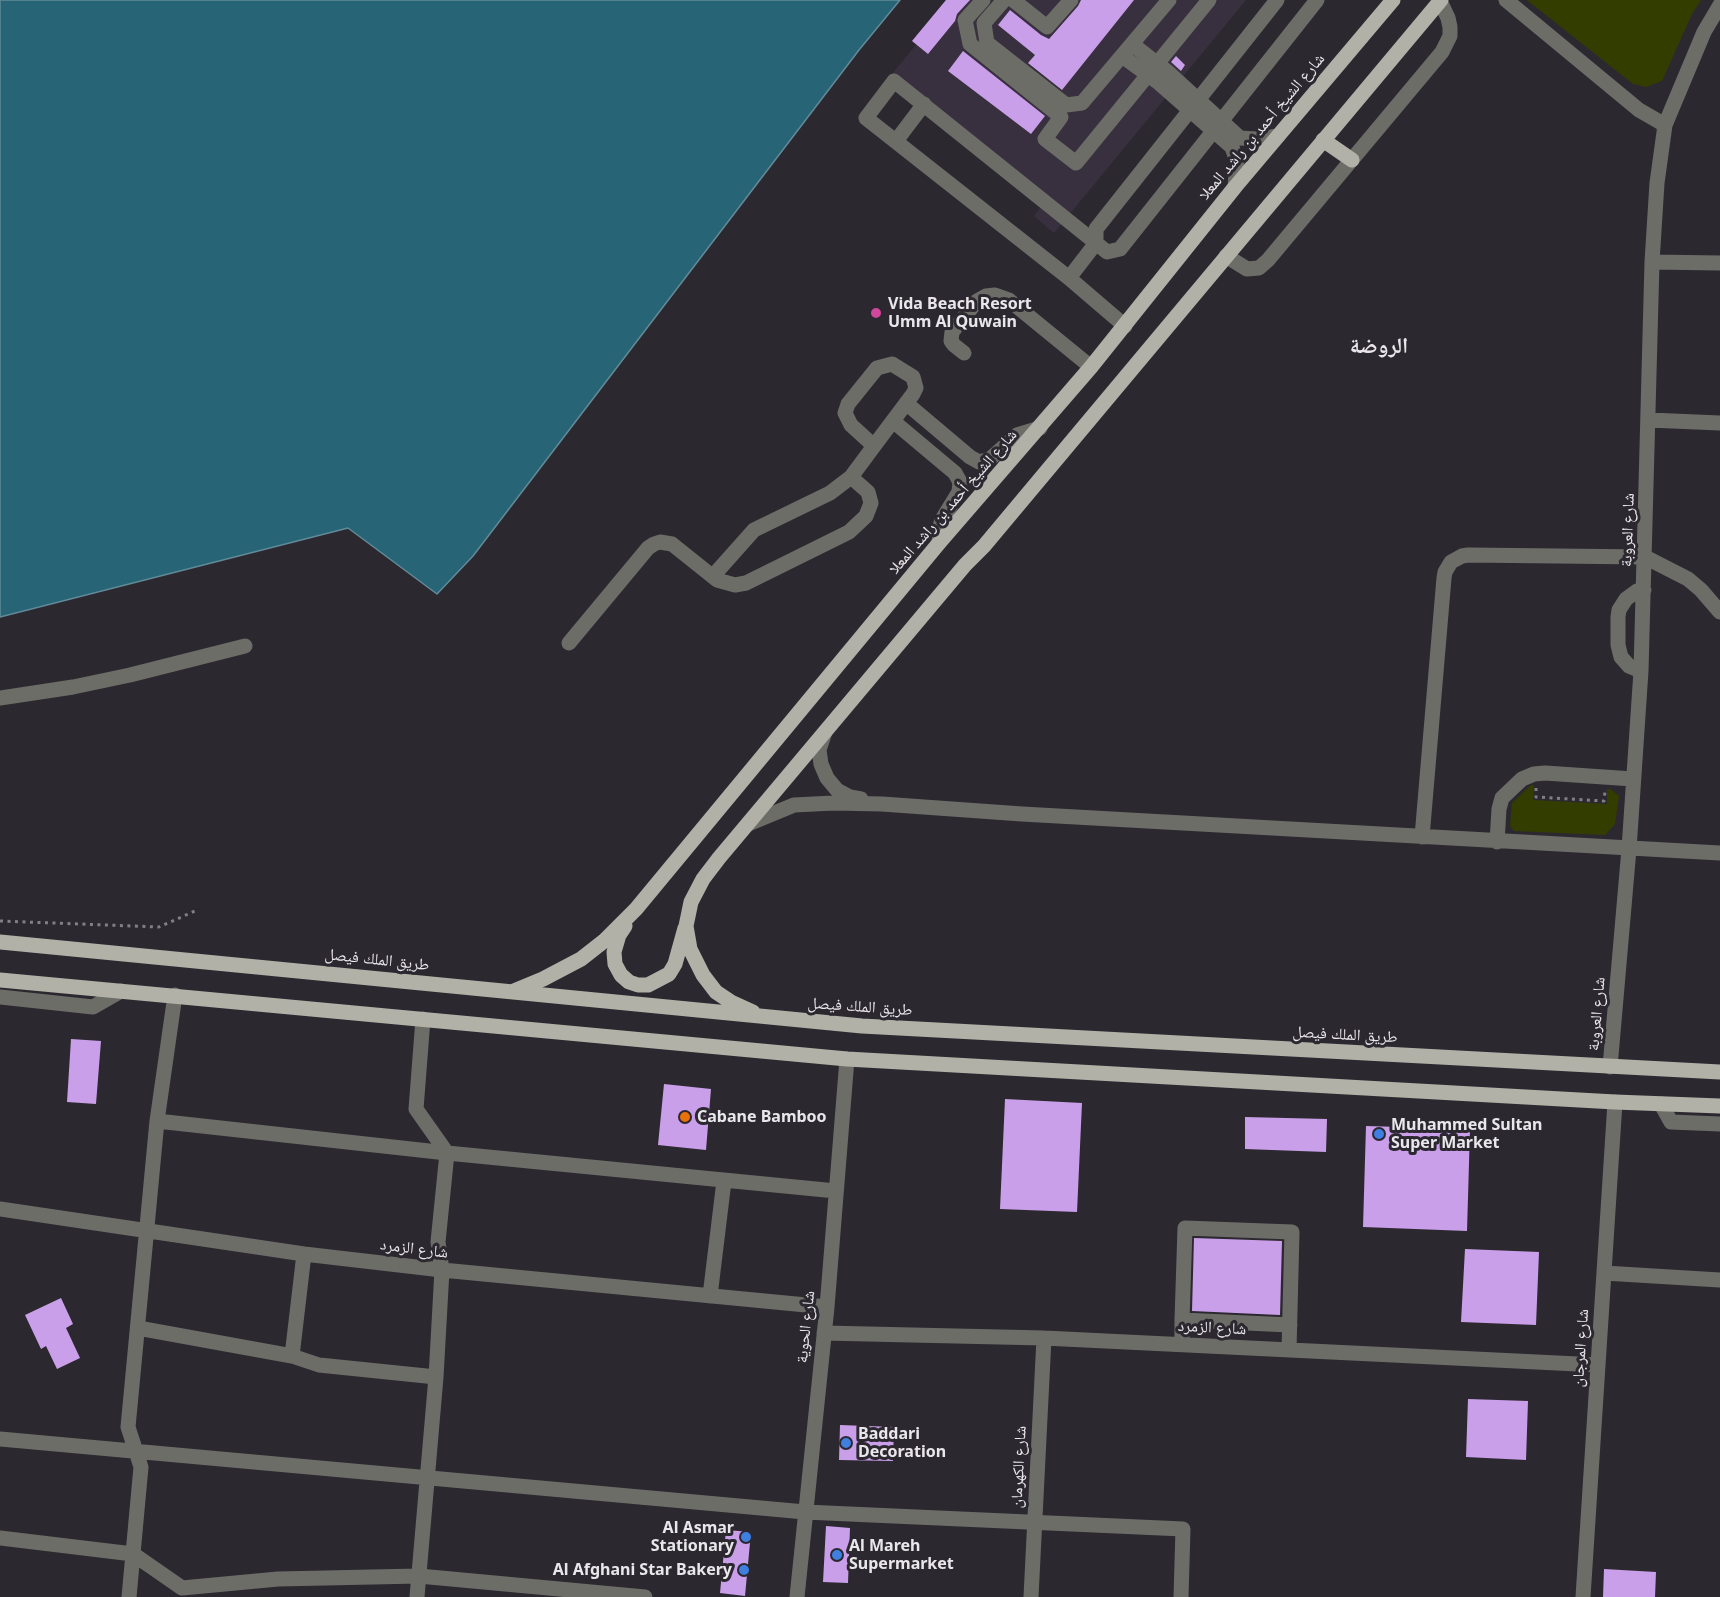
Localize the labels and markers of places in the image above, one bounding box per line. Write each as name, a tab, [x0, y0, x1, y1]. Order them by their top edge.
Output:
place label: Vida Beach Resort Umm Al Quwain	[888, 294, 1032, 332]
marker: Vida Beach Resort Umm Al Quwain	[869, 306, 883, 320]
place label: Cabane Bamboo	[697, 1107, 827, 1127]
marker: Cabane Bamboo	[678, 1110, 692, 1124]
place label: Muhammed Sultan Super Market	[1391, 1115, 1542, 1153]
marker: Muhammed Sultan Super Market	[1372, 1127, 1386, 1141]
place label: Baddari Decoration	[858, 1424, 946, 1462]
marker: Baddari Decoration	[839, 1436, 853, 1450]
place label: Al Asmar Stationary	[651, 1518, 734, 1556]
marker: Al Asmar Stationary	[739, 1530, 753, 1544]
place label: Al Mareh Supermarket	[849, 1536, 954, 1574]
marker: Al Mareh Supermarket	[830, 1548, 844, 1562]
place label: Al Afghani Star Bakery	[553, 1560, 732, 1580]
marker: Al Afghani Star Bakery	[737, 1563, 751, 1577]

